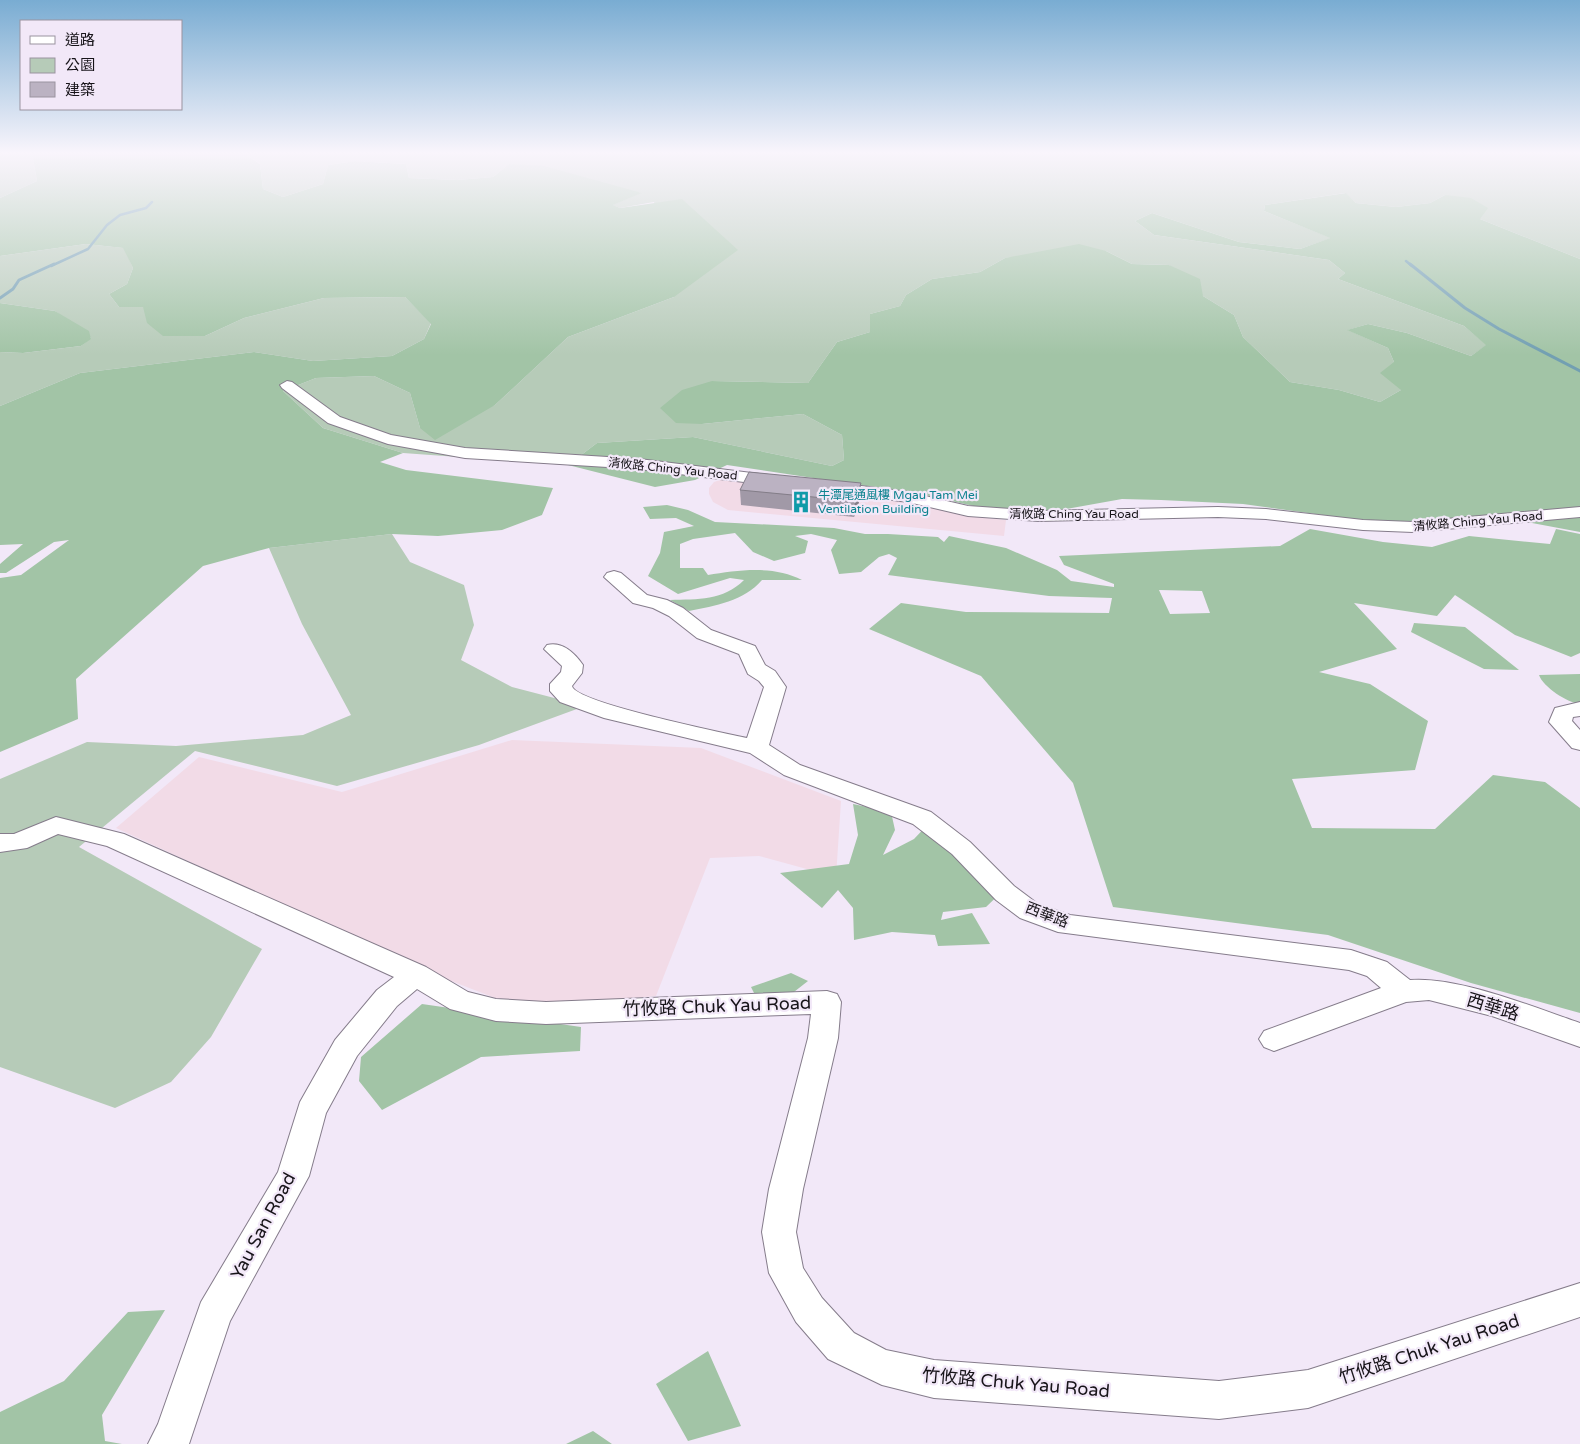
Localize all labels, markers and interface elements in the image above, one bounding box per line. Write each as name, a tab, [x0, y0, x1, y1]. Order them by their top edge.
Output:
legend	[20, 20, 182, 110]
text: 道路	[65, 31, 95, 49]
text: 公園	[65, 56, 95, 74]
text: 建築	[65, 81, 95, 99]
street label: 清攸路 Ching Yau Road	[608, 455, 738, 483]
place label: 牛潭尾通風樓 Mgau Tam Mei Ventilation Building	[818, 488, 978, 516]
building icon: 牛潭尾通風樓 Mgau Tam Mei Ventilation Building	[788, 489, 814, 515]
street label: 清攸路 Ching Yau Road	[1009, 507, 1139, 521]
street label: 清攸路 Ching Yau Road	[1413, 508, 1543, 534]
street label: 西華路	[1023, 899, 1071, 931]
street label: 西華路	[1464, 989, 1522, 1025]
street label: 竹攸路 Chuk Yau Road	[622, 992, 812, 1020]
street label: Yau San Road	[226, 1169, 300, 1283]
street label: 竹攸路 Chuk Yau Road	[1336, 1309, 1522, 1389]
street label: 竹攸路 Chuk Yau Road	[921, 1364, 1111, 1402]

